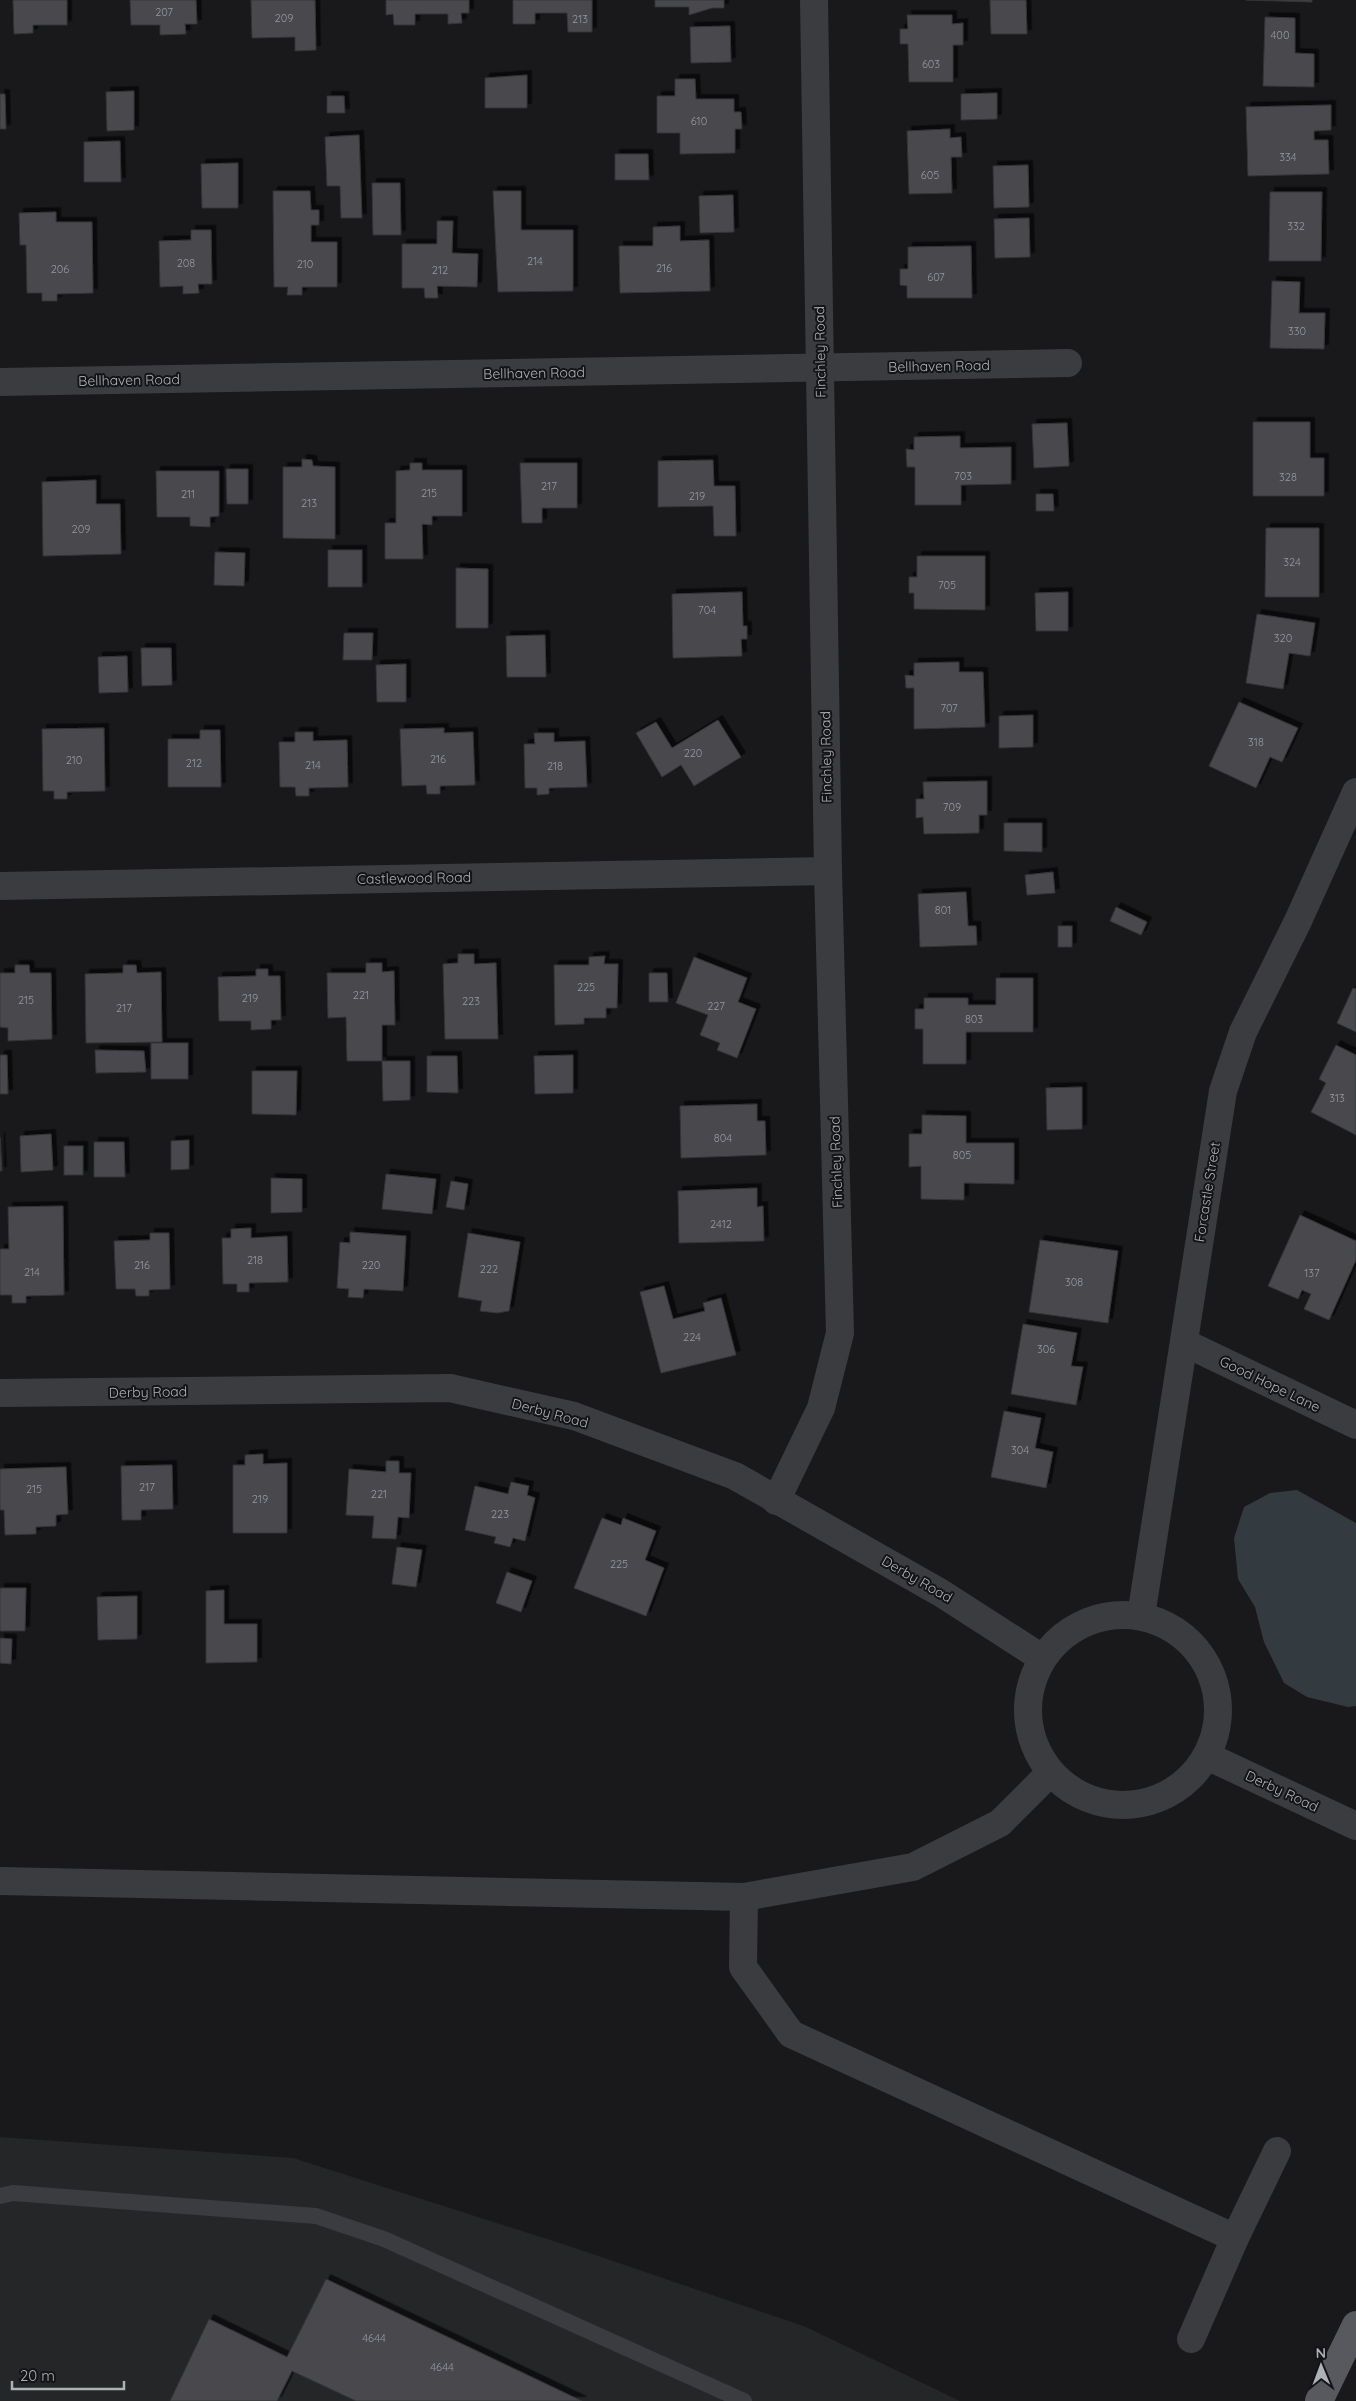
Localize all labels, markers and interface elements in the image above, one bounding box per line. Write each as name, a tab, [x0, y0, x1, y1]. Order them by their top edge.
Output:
house number: 207	[155, 5, 173, 19]
house number: 209	[275, 11, 293, 25]
house number: 213	[572, 12, 588, 26]
house number: 400	[1271, 28, 1289, 42]
house number: 603	[922, 57, 940, 71]
house number: 610	[691, 114, 707, 128]
house number: 334	[1279, 150, 1297, 164]
house number: 605	[921, 168, 939, 182]
house number: 332	[1287, 219, 1305, 233]
house number: 214	[527, 254, 543, 268]
house number: 208	[177, 256, 195, 270]
house number: 210	[297, 257, 313, 271]
house number: 216	[656, 261, 672, 275]
house number: 206	[51, 262, 69, 276]
house number: 212	[432, 263, 448, 277]
house number: 607	[927, 270, 945, 284]
street label: Finchley Road	[810, 306, 830, 398]
house number: 330	[1288, 324, 1306, 338]
street label: Bellhaven Road	[888, 356, 990, 376]
street label: Bellhaven Road	[483, 363, 585, 383]
street label: Bellhaven Road	[78, 370, 180, 390]
house number: 703	[954, 469, 972, 483]
house number: 328	[1279, 470, 1297, 484]
house number: 217	[541, 479, 557, 493]
house number: 215	[421, 486, 437, 500]
house number: 211	[181, 487, 195, 501]
house number: 219	[689, 489, 705, 503]
house number: 213	[301, 496, 317, 510]
house number: 209	[72, 522, 90, 536]
house number: 324	[1283, 555, 1301, 569]
house number: 705	[938, 578, 956, 592]
house number: 704	[698, 603, 716, 617]
house number: 320	[1274, 631, 1292, 645]
house number: 707	[940, 701, 958, 715]
street label: Finchley Road	[816, 711, 836, 803]
house number: 318	[1248, 735, 1264, 749]
house number: 220	[684, 746, 702, 760]
house number: 216	[430, 752, 446, 766]
house number: 210	[66, 753, 82, 767]
house number: 212	[186, 756, 202, 770]
house number: 214	[305, 758, 321, 772]
house number: 218	[547, 759, 563, 773]
house number: 709	[943, 800, 961, 814]
street label: Castlewood Road	[357, 868, 471, 888]
house number: 801	[935, 903, 951, 917]
house number: 225	[577, 980, 595, 994]
house number: 221	[353, 988, 369, 1002]
house number: 219	[242, 991, 258, 1005]
house number: 215	[18, 993, 34, 1007]
house number: 223	[462, 994, 480, 1008]
house number: 227	[707, 999, 725, 1013]
house number: 217	[116, 1001, 132, 1015]
house number: 803	[965, 1012, 983, 1026]
house number: 313	[1329, 1091, 1345, 1105]
street label: Finchley Road	[825, 1116, 847, 1208]
house number: 804	[714, 1131, 732, 1145]
street label: Forcastle Street	[1190, 1140, 1224, 1243]
house number: 805	[953, 1148, 971, 1162]
house number: 2412	[710, 1217, 732, 1231]
house number: 218	[247, 1253, 263, 1267]
house number: 216	[134, 1258, 150, 1272]
house number: 220	[362, 1258, 380, 1272]
house number: 222	[480, 1262, 498, 1276]
house number: 214	[24, 1265, 40, 1279]
house number: 137	[1304, 1266, 1320, 1280]
house number: 308	[1065, 1275, 1083, 1289]
house number: 224	[683, 1330, 701, 1344]
house number: 306	[1037, 1342, 1055, 1356]
street label: Good Hope Lane	[1217, 1352, 1323, 1416]
street label: Derby Road	[109, 1382, 187, 1402]
street label: Derby Road	[510, 1394, 590, 1432]
house number: 304	[1011, 1443, 1029, 1457]
house number: 217	[139, 1480, 155, 1494]
house number: 215	[26, 1482, 42, 1496]
house number: 221	[371, 1487, 387, 1501]
house number: 219	[252, 1492, 268, 1506]
house number: 223	[491, 1507, 509, 1521]
street label: Derby Road	[879, 1552, 955, 1606]
house number: 225	[610, 1557, 628, 1571]
street label: Derby Road	[1243, 1766, 1321, 1816]
house number: 4644	[362, 2331, 386, 2345]
north arrow	[1296, 2341, 1346, 2391]
text: N	[1315, 2344, 1326, 2362]
scale bar	[12, 2358, 125, 2390]
house number: 4644	[430, 2360, 454, 2374]
text: 20 m	[20, 2366, 55, 2385]

